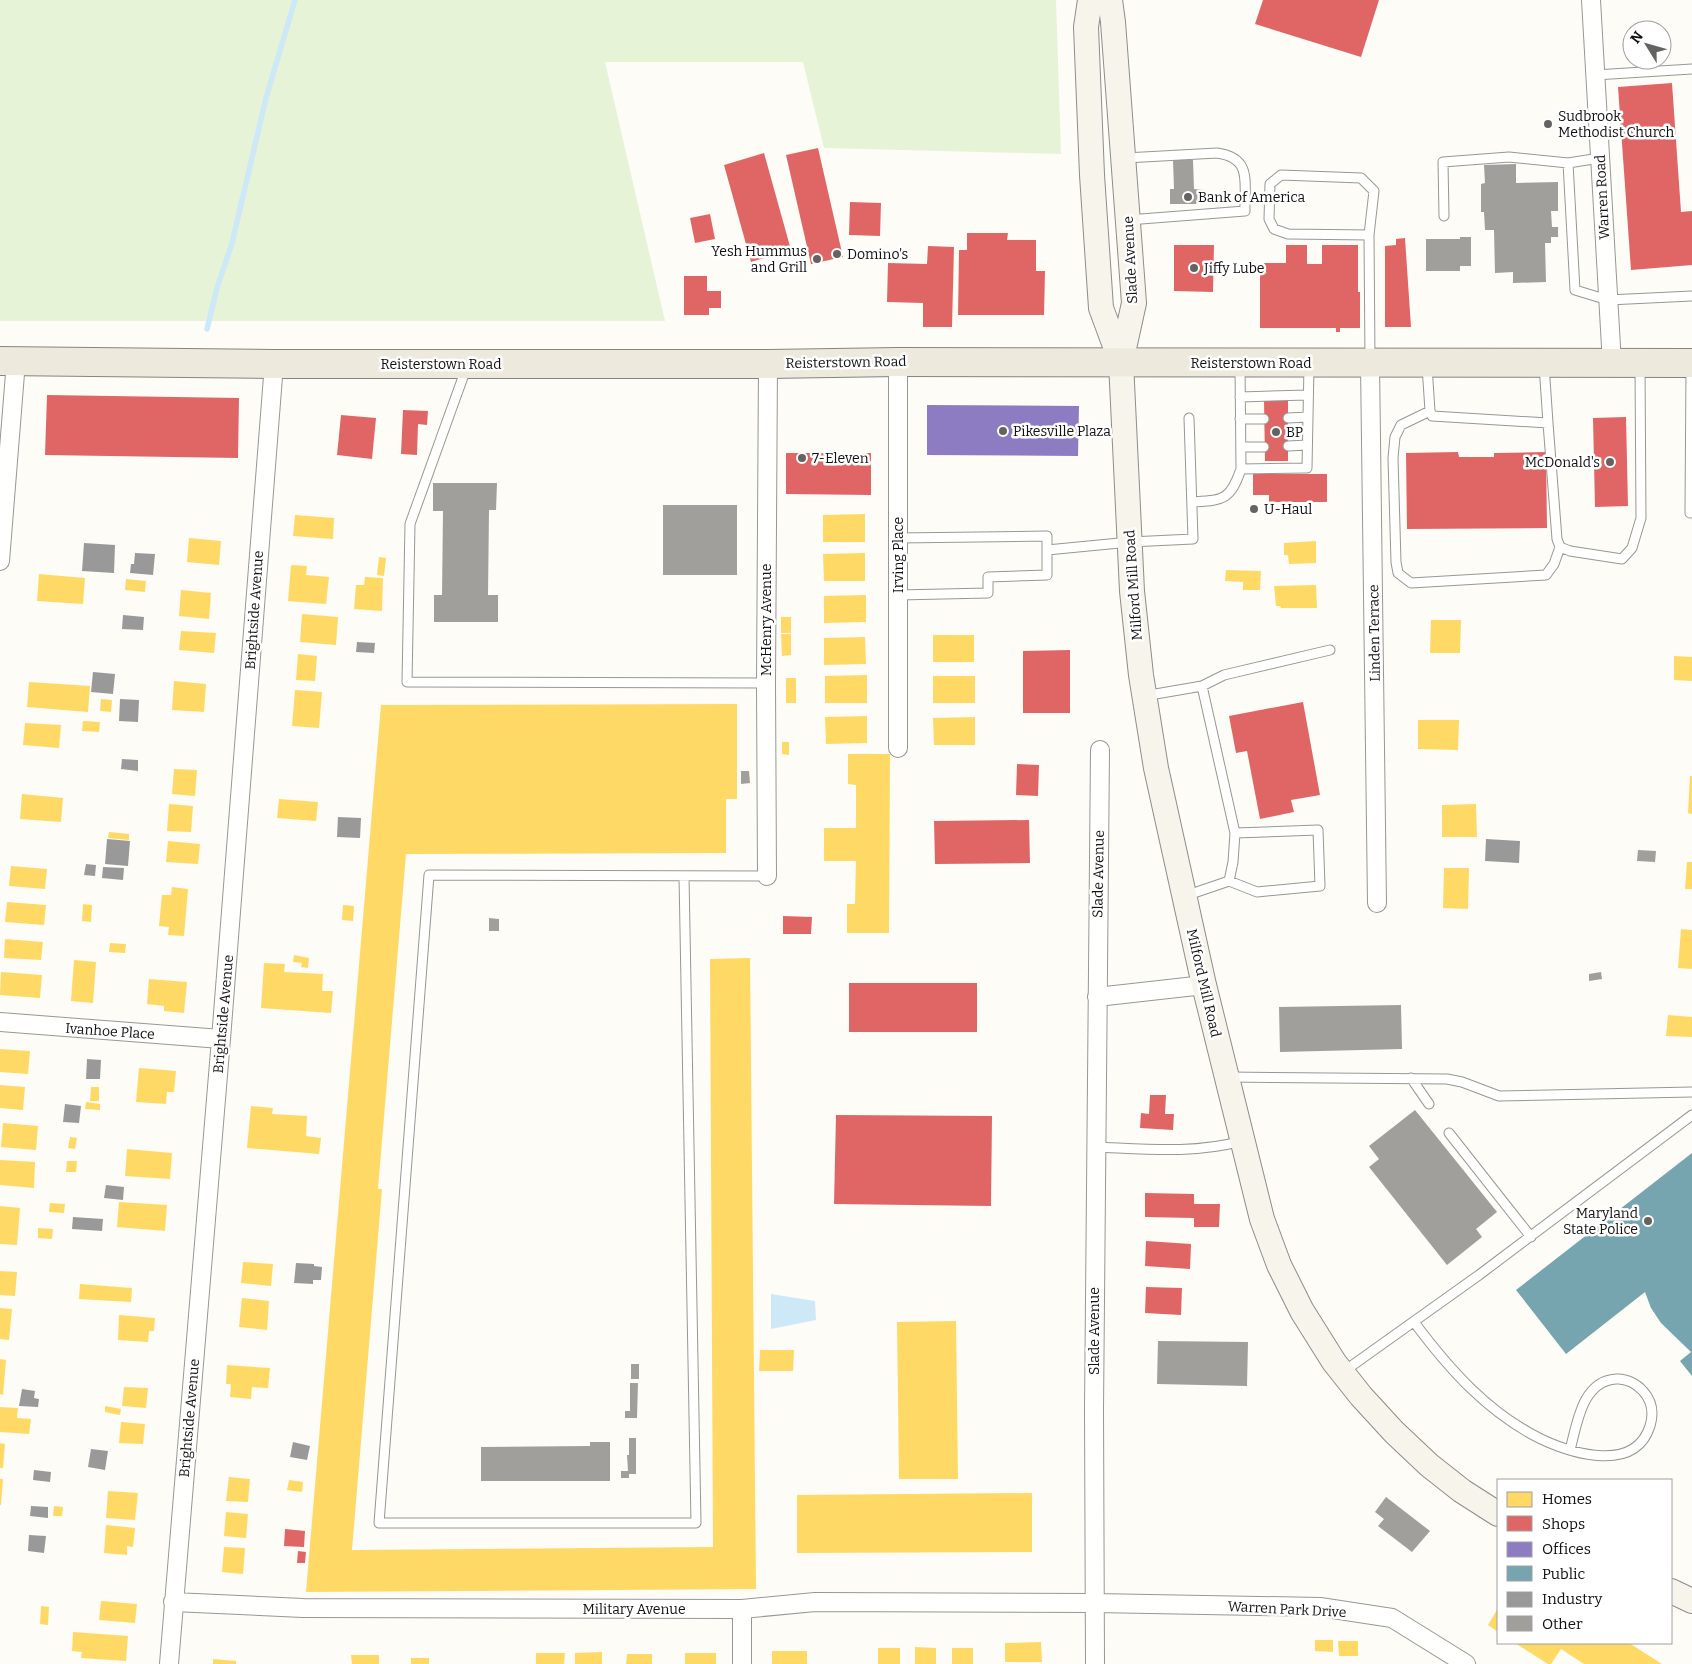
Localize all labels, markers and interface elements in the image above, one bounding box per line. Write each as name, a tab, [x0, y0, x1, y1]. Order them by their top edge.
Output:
north arrow	[1622, 20, 1672, 70]
text: N	[1627, 28, 1647, 47]
place label: Sudbrook Methodist Church	[1558, 108, 1674, 141]
marker: Sudbrook Methodist Church	[1542, 118, 1554, 130]
street label: Warren Road	[1592, 154, 1613, 240]
place label: Bank of America	[1198, 189, 1305, 206]
marker: Bank of America	[1182, 191, 1194, 203]
street label: Slade Avenue	[1120, 216, 1141, 304]
place label: Yesh Hummus and Grill	[711, 243, 807, 276]
place label: Domino's	[847, 246, 908, 263]
marker: Domino's	[831, 248, 843, 260]
marker: Yesh Hummus and Grill	[811, 253, 823, 265]
place label: Jiffy Lube	[1203, 260, 1265, 277]
marker: Jiffy Lube	[1188, 262, 1200, 274]
street label: Reisterstown Road	[785, 353, 907, 372]
street label: Reisterstown Road	[1190, 355, 1312, 372]
street label: Reisterstown Road	[380, 356, 502, 373]
place label: Pikesville Plaza	[1013, 423, 1111, 440]
place label: BP	[1286, 424, 1303, 441]
marker: Pikesville Plaza	[997, 425, 1009, 437]
marker: BP	[1270, 426, 1282, 438]
place label: 7-Eleven	[812, 450, 869, 467]
marker: 7-Eleven	[796, 452, 808, 464]
place label: McDonald's	[1525, 454, 1600, 471]
marker: McDonald's	[1604, 456, 1616, 468]
place label: U-Haul	[1264, 501, 1312, 518]
marker: U-Haul	[1248, 503, 1260, 515]
street label: Irving Place	[890, 517, 907, 593]
street label: Milford Mill Road	[1121, 529, 1146, 641]
street label: Brightside Avenue	[242, 550, 267, 670]
street label: McHenry Avenue	[758, 564, 775, 676]
street label: Linden Terrace	[1365, 584, 1384, 682]
street label: Slade Avenue	[1089, 830, 1108, 918]
street label: Milford Mill Road	[1183, 927, 1224, 1039]
street label: Brightside Avenue	[210, 954, 237, 1074]
street label: Ivanhoe Place	[65, 1020, 155, 1043]
place label: Maryland State Police	[1563, 1205, 1638, 1238]
marker: Maryland State Police	[1642, 1215, 1654, 1227]
street label: Slade Avenue	[1086, 1287, 1103, 1375]
street label: Brightside Avenue	[176, 1358, 203, 1478]
legend	[1497, 1479, 1672, 1644]
text: Homes	[1542, 1490, 1592, 1508]
text: Shops	[1542, 1515, 1585, 1533]
text: Offices	[1542, 1540, 1591, 1558]
text: Public	[1542, 1565, 1586, 1583]
text: Industry	[1542, 1590, 1602, 1608]
street label: Warren Park Drive	[1227, 1598, 1347, 1621]
street label: Military Avenue	[582, 1601, 686, 1618]
text: Other	[1542, 1615, 1583, 1633]

